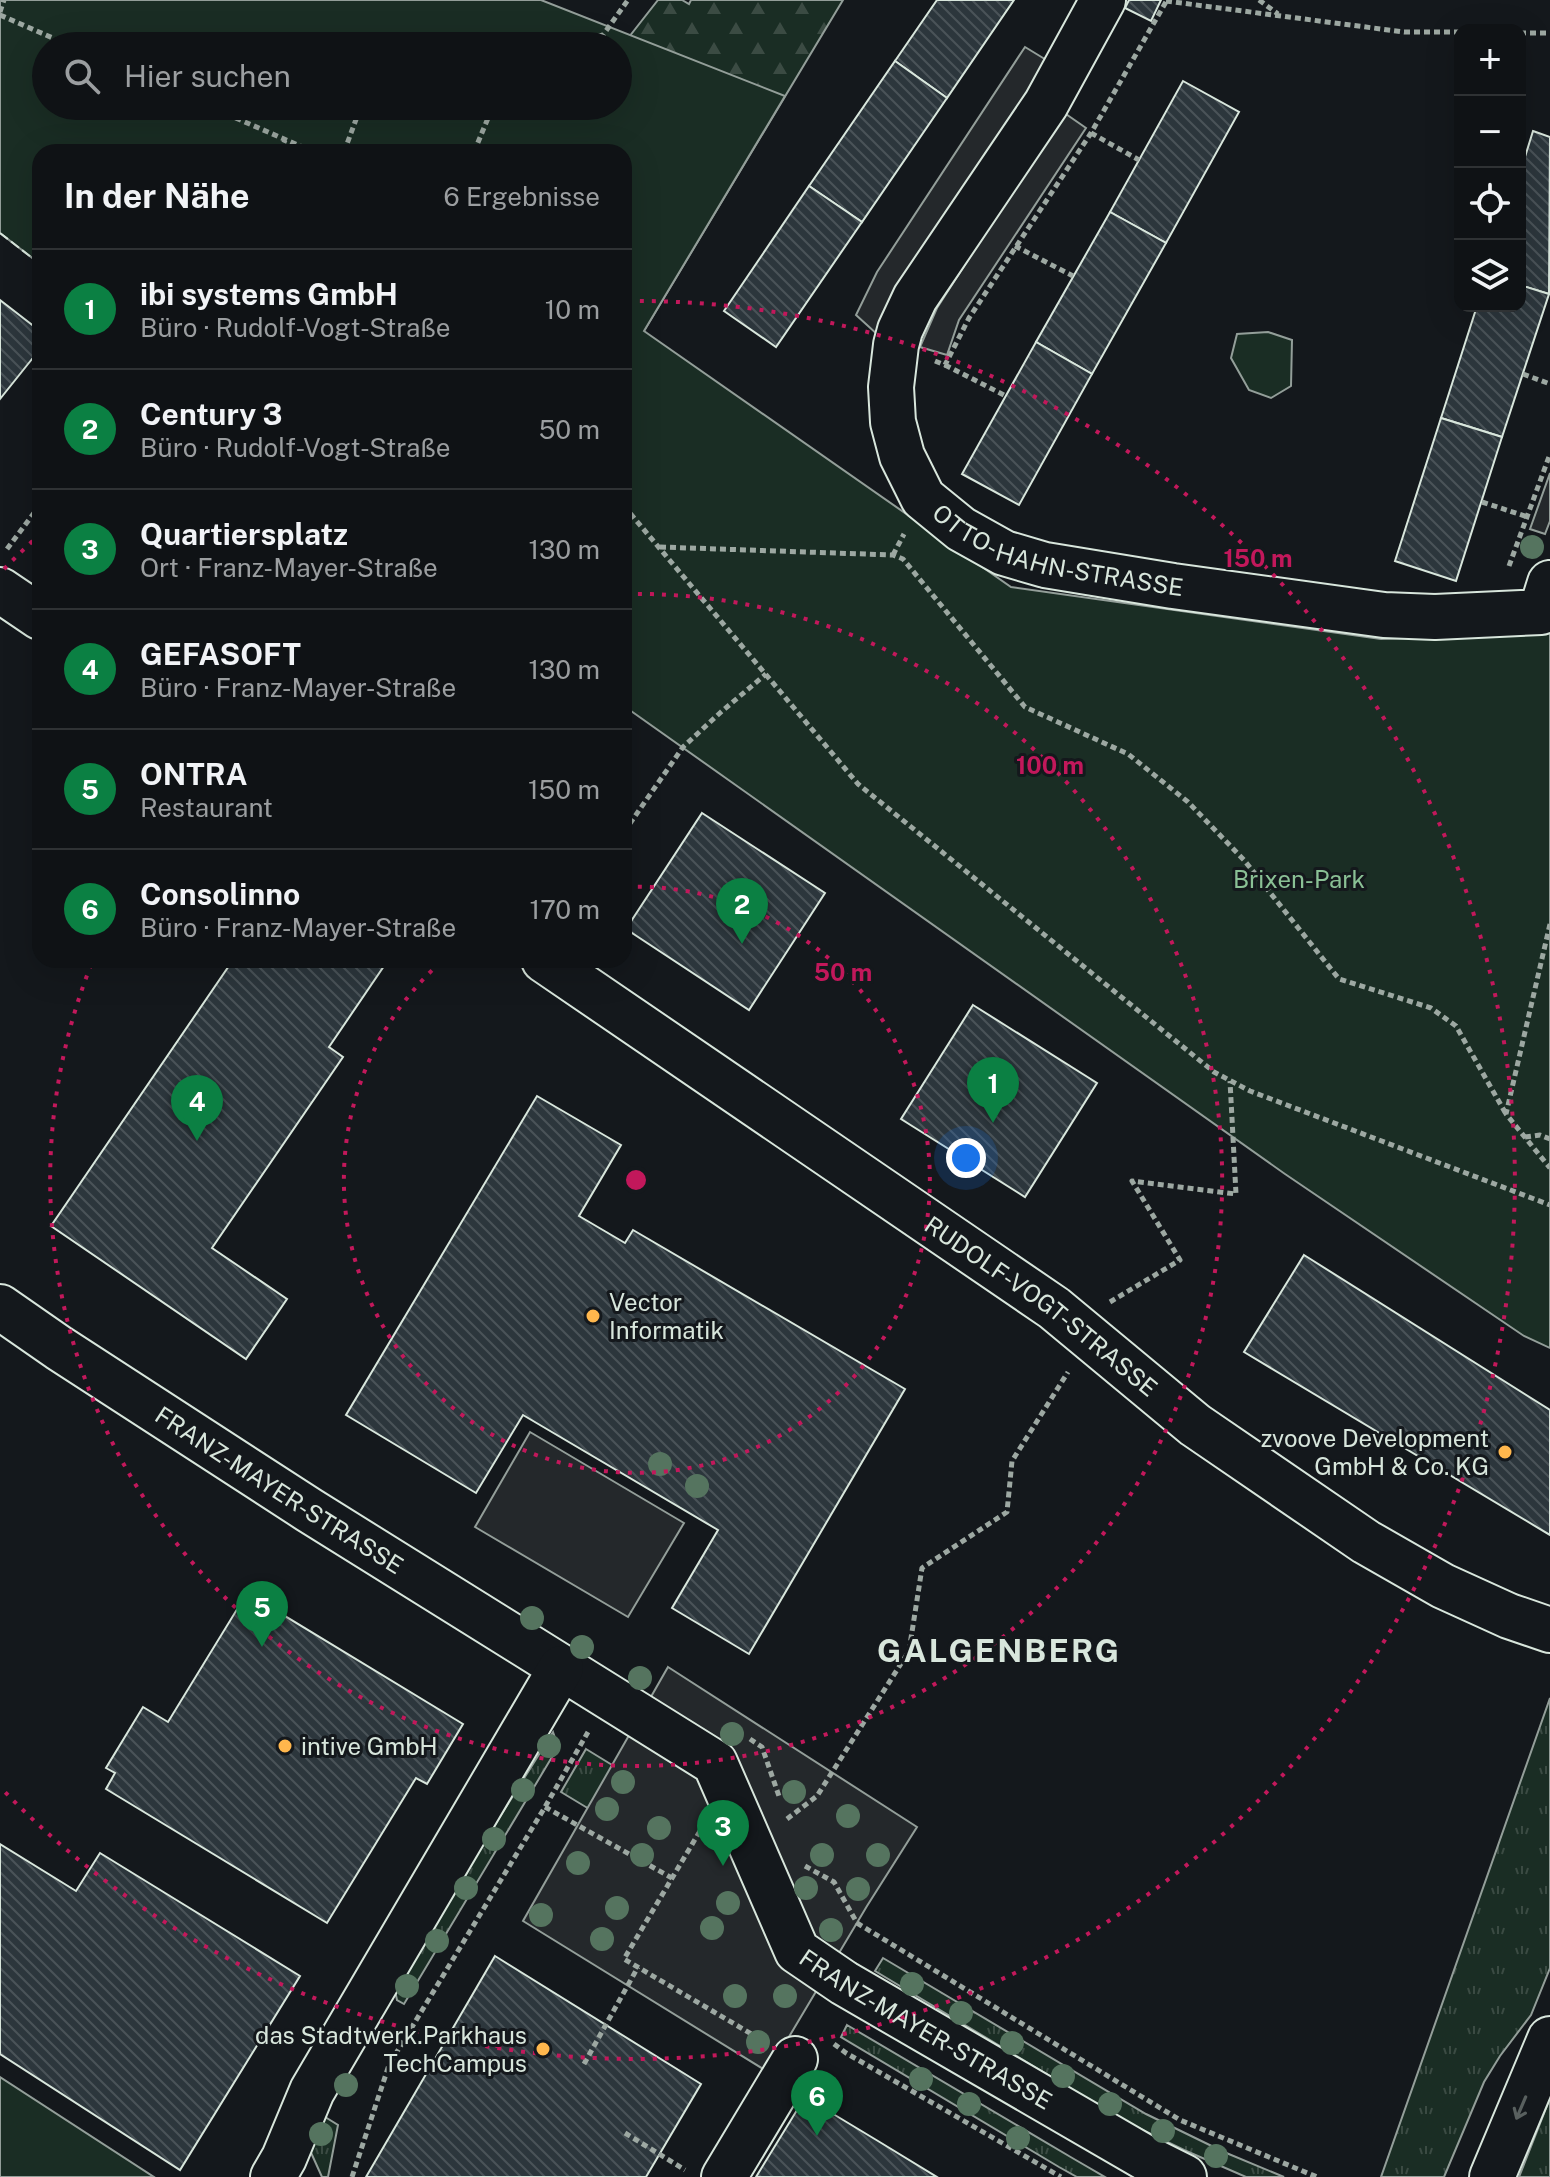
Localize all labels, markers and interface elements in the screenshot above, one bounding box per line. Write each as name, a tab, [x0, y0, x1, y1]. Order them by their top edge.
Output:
map controls	[1454, 24, 1526, 312]
button: +	[1454, 24, 1526, 96]
search box	[32, 32, 632, 120]
icon: search	[60, 54, 104, 98]
text: Hier suchen	[124, 58, 291, 94]
button: −	[1454, 96, 1526, 168]
button: locate	[1454, 168, 1526, 240]
text: In der Nähe	[64, 176, 250, 216]
text: 6 Ergebnisse	[444, 181, 600, 212]
button: layers	[1454, 240, 1526, 312]
text: ibi systems GmbH	[140, 276, 398, 312]
text: 1	[84, 294, 96, 325]
text: 10 m	[545, 294, 600, 325]
text: Büro · Rudolf-Vogt-Straße	[140, 312, 450, 343]
text: Century 3	[140, 396, 283, 432]
text: 2	[82, 414, 98, 445]
text: 50 m	[539, 414, 600, 445]
text: Büro · Rudolf-Vogt-Straße	[140, 432, 450, 463]
street label: OTTO-HAHN-STRASSE	[927, 498, 1185, 601]
text: Quartiersplatz	[140, 516, 348, 552]
text: 3	[81, 534, 99, 565]
text: 130 m	[528, 534, 600, 565]
text: 150 m	[1224, 544, 1292, 572]
text: Ort · Franz-Mayer-Straße	[140, 552, 438, 583]
text: GEFASOFT	[140, 636, 301, 672]
text: 4	[81, 654, 99, 685]
text: 130 m	[528, 654, 600, 685]
text: Büro · Franz-Mayer-Straße	[140, 672, 456, 703]
text: 100 m	[1016, 751, 1084, 779]
text: ONTRA	[140, 756, 248, 792]
text: 5	[81, 774, 99, 805]
text: 150 m	[528, 774, 600, 805]
text: Restaurant	[140, 792, 273, 823]
park label: Brixen-Park	[1233, 865, 1365, 893]
text: Consolinno	[140, 876, 300, 912]
pin: 2	[716, 878, 768, 944]
text: 6	[81, 894, 99, 925]
text: 170 m	[530, 894, 600, 925]
text: Büro · Franz-Mayer-Straße	[140, 912, 456, 943]
text: 50 m	[814, 958, 872, 986]
pin: 1	[967, 1057, 1019, 1123]
pin: 4	[171, 1075, 223, 1141]
your location	[946, 1138, 986, 1178]
centre of rings	[622, 1166, 650, 1194]
street label: RUDOLF-VOGT-STRASSE	[920, 1210, 1163, 1402]
place label: Vector Informatik	[609, 1288, 724, 1344]
marker: Vector Informatik	[584, 1307, 602, 1325]
street label: FRANZ-MAYER-STRASSE	[150, 1400, 409, 1579]
place label: zvoove Development GmbH & Co. KG	[1261, 1424, 1489, 1480]
marker: zvoove Development GmbH & Co. KG	[1496, 1443, 1514, 1461]
pin: 5	[236, 1581, 288, 1647]
district label: GALGENBERG	[877, 1632, 1121, 1669]
place label: intive GmbH	[301, 1732, 438, 1760]
marker: intive GmbH	[276, 1737, 294, 1755]
pin: 3	[697, 1800, 749, 1866]
street label: FRANZ-MAYER-STRASSE	[794, 1943, 1057, 2115]
place label: das Stadtwerk.Parkhaus TechCampus	[255, 2021, 527, 2077]
marker: das Stadtwerk.Parkhaus TechCampus	[534, 2040, 552, 2058]
pin: 6	[791, 2070, 843, 2136]
one-way arrow	[1513, 2095, 1527, 2120]

